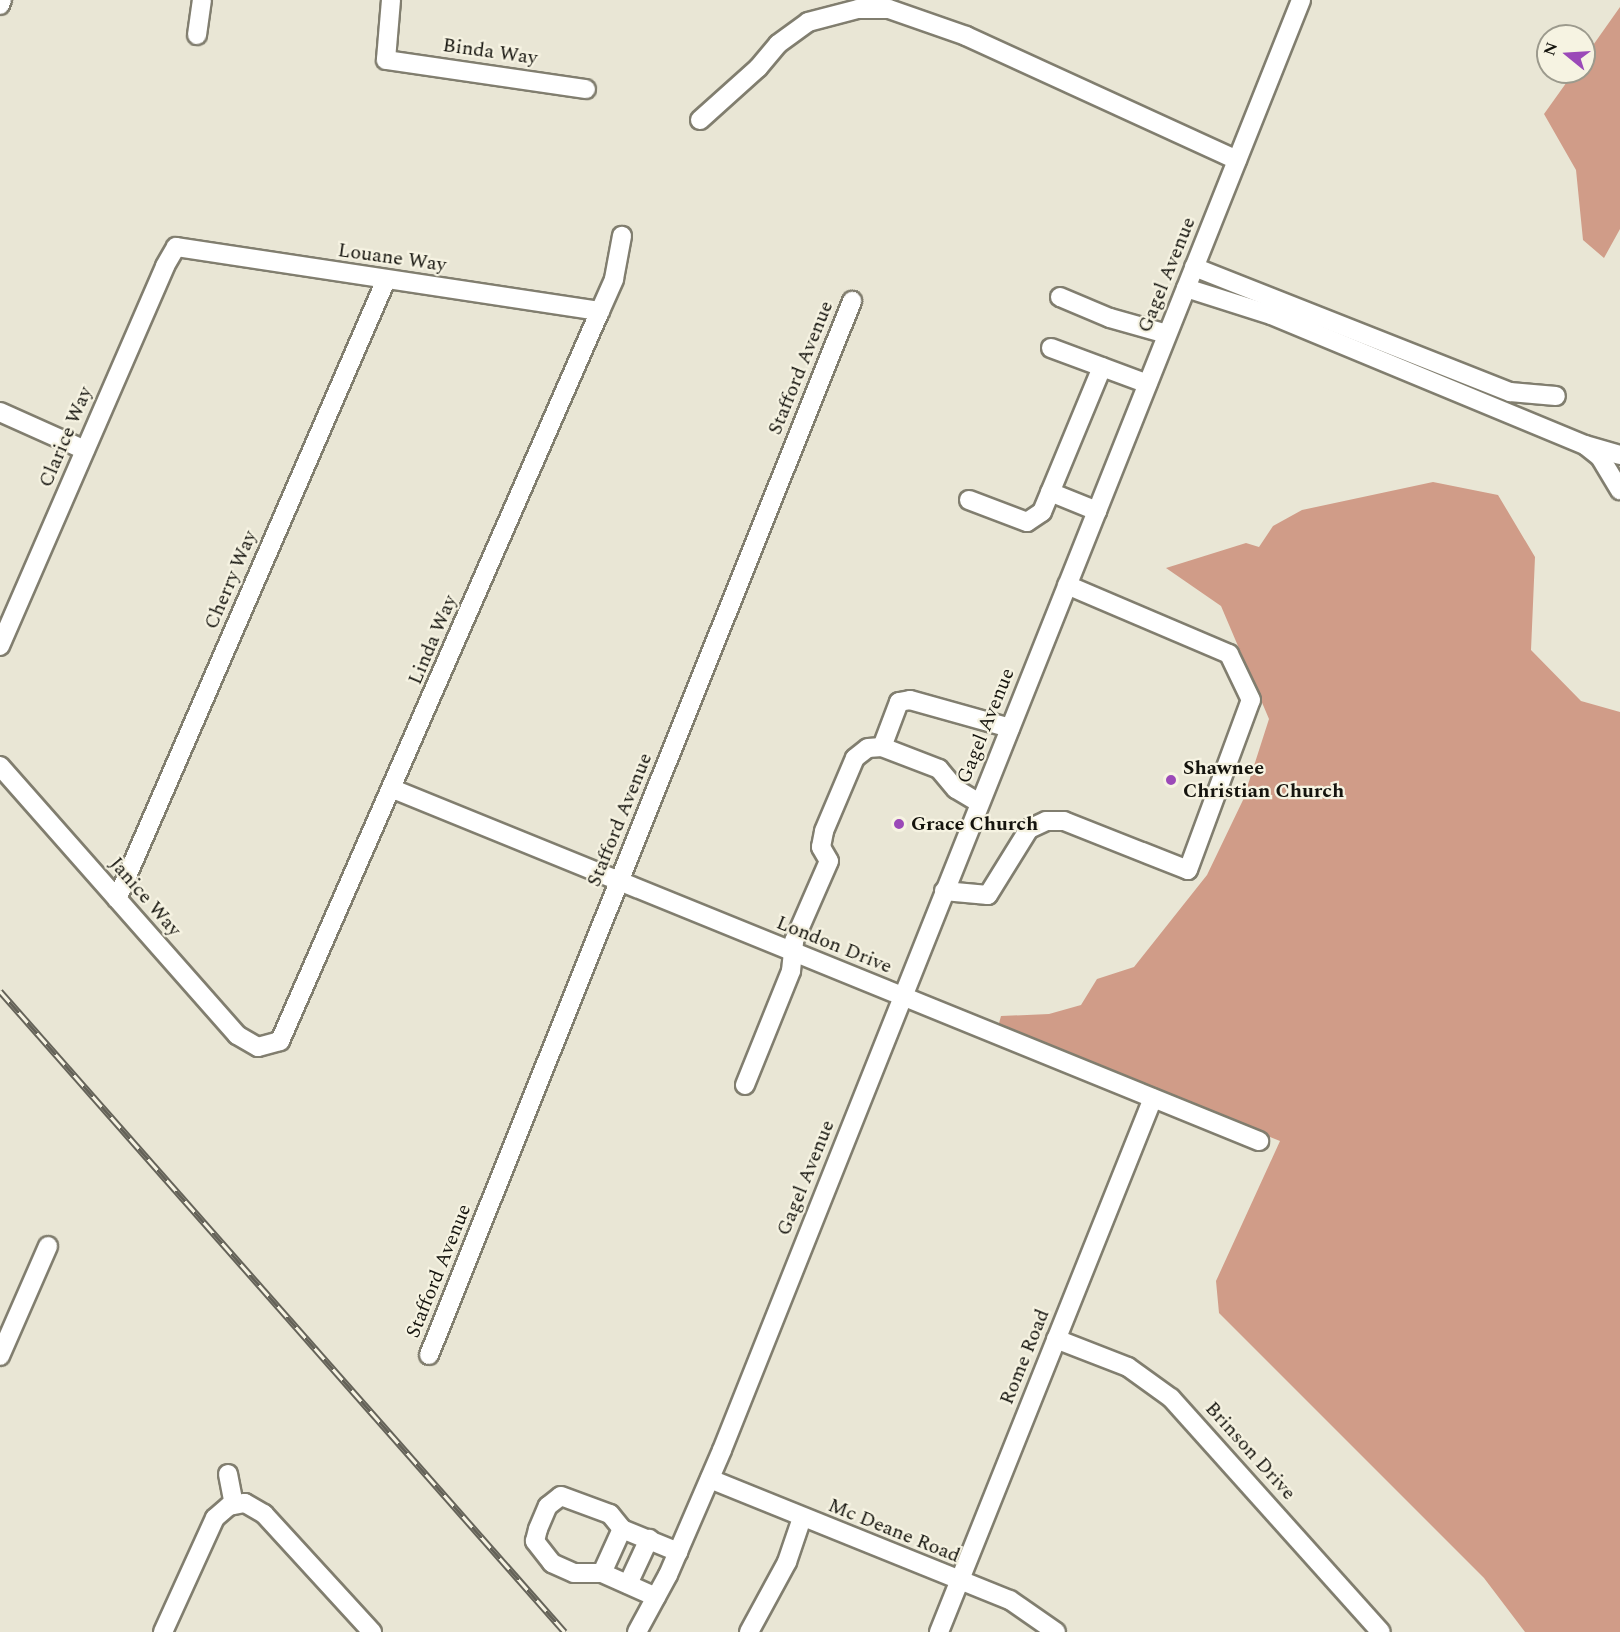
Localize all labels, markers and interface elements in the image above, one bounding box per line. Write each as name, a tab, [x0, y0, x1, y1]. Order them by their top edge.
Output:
north arrow	[1536, 24, 1596, 84]
street label: Binda Way	[441, 33, 539, 71]
text: N	[1537, 39, 1564, 59]
street label: Gagel Avenue	[1133, 214, 1201, 336]
street label: Louane Way	[336, 239, 448, 277]
street label: Stafford Avenue	[763, 298, 839, 438]
street label: Clarice Way	[34, 383, 98, 491]
street label: Cherry Way	[199, 527, 263, 633]
street label: Linda Way	[403, 592, 463, 688]
street label: Gagel Avenue	[952, 665, 1020, 787]
street label: Stafford Avenue	[582, 750, 658, 890]
place label: Shawnee Christian Church	[1183, 756, 1344, 803]
marker: Shawnee Christian Church	[1164, 773, 1178, 787]
place label: Grace Church	[911, 812, 1038, 836]
marker: Grace Church	[892, 817, 906, 831]
street label: Janice Way	[104, 852, 186, 942]
street label: London Drive	[773, 911, 895, 979]
street label: Gagel Avenue	[772, 1117, 840, 1239]
street label: Stafford Avenue	[401, 1201, 477, 1341]
street label: Rome Road	[995, 1306, 1055, 1408]
street label: Brinson Drive	[1200, 1397, 1300, 1505]
street label: Mc Deane Road	[824, 1494, 964, 1568]

